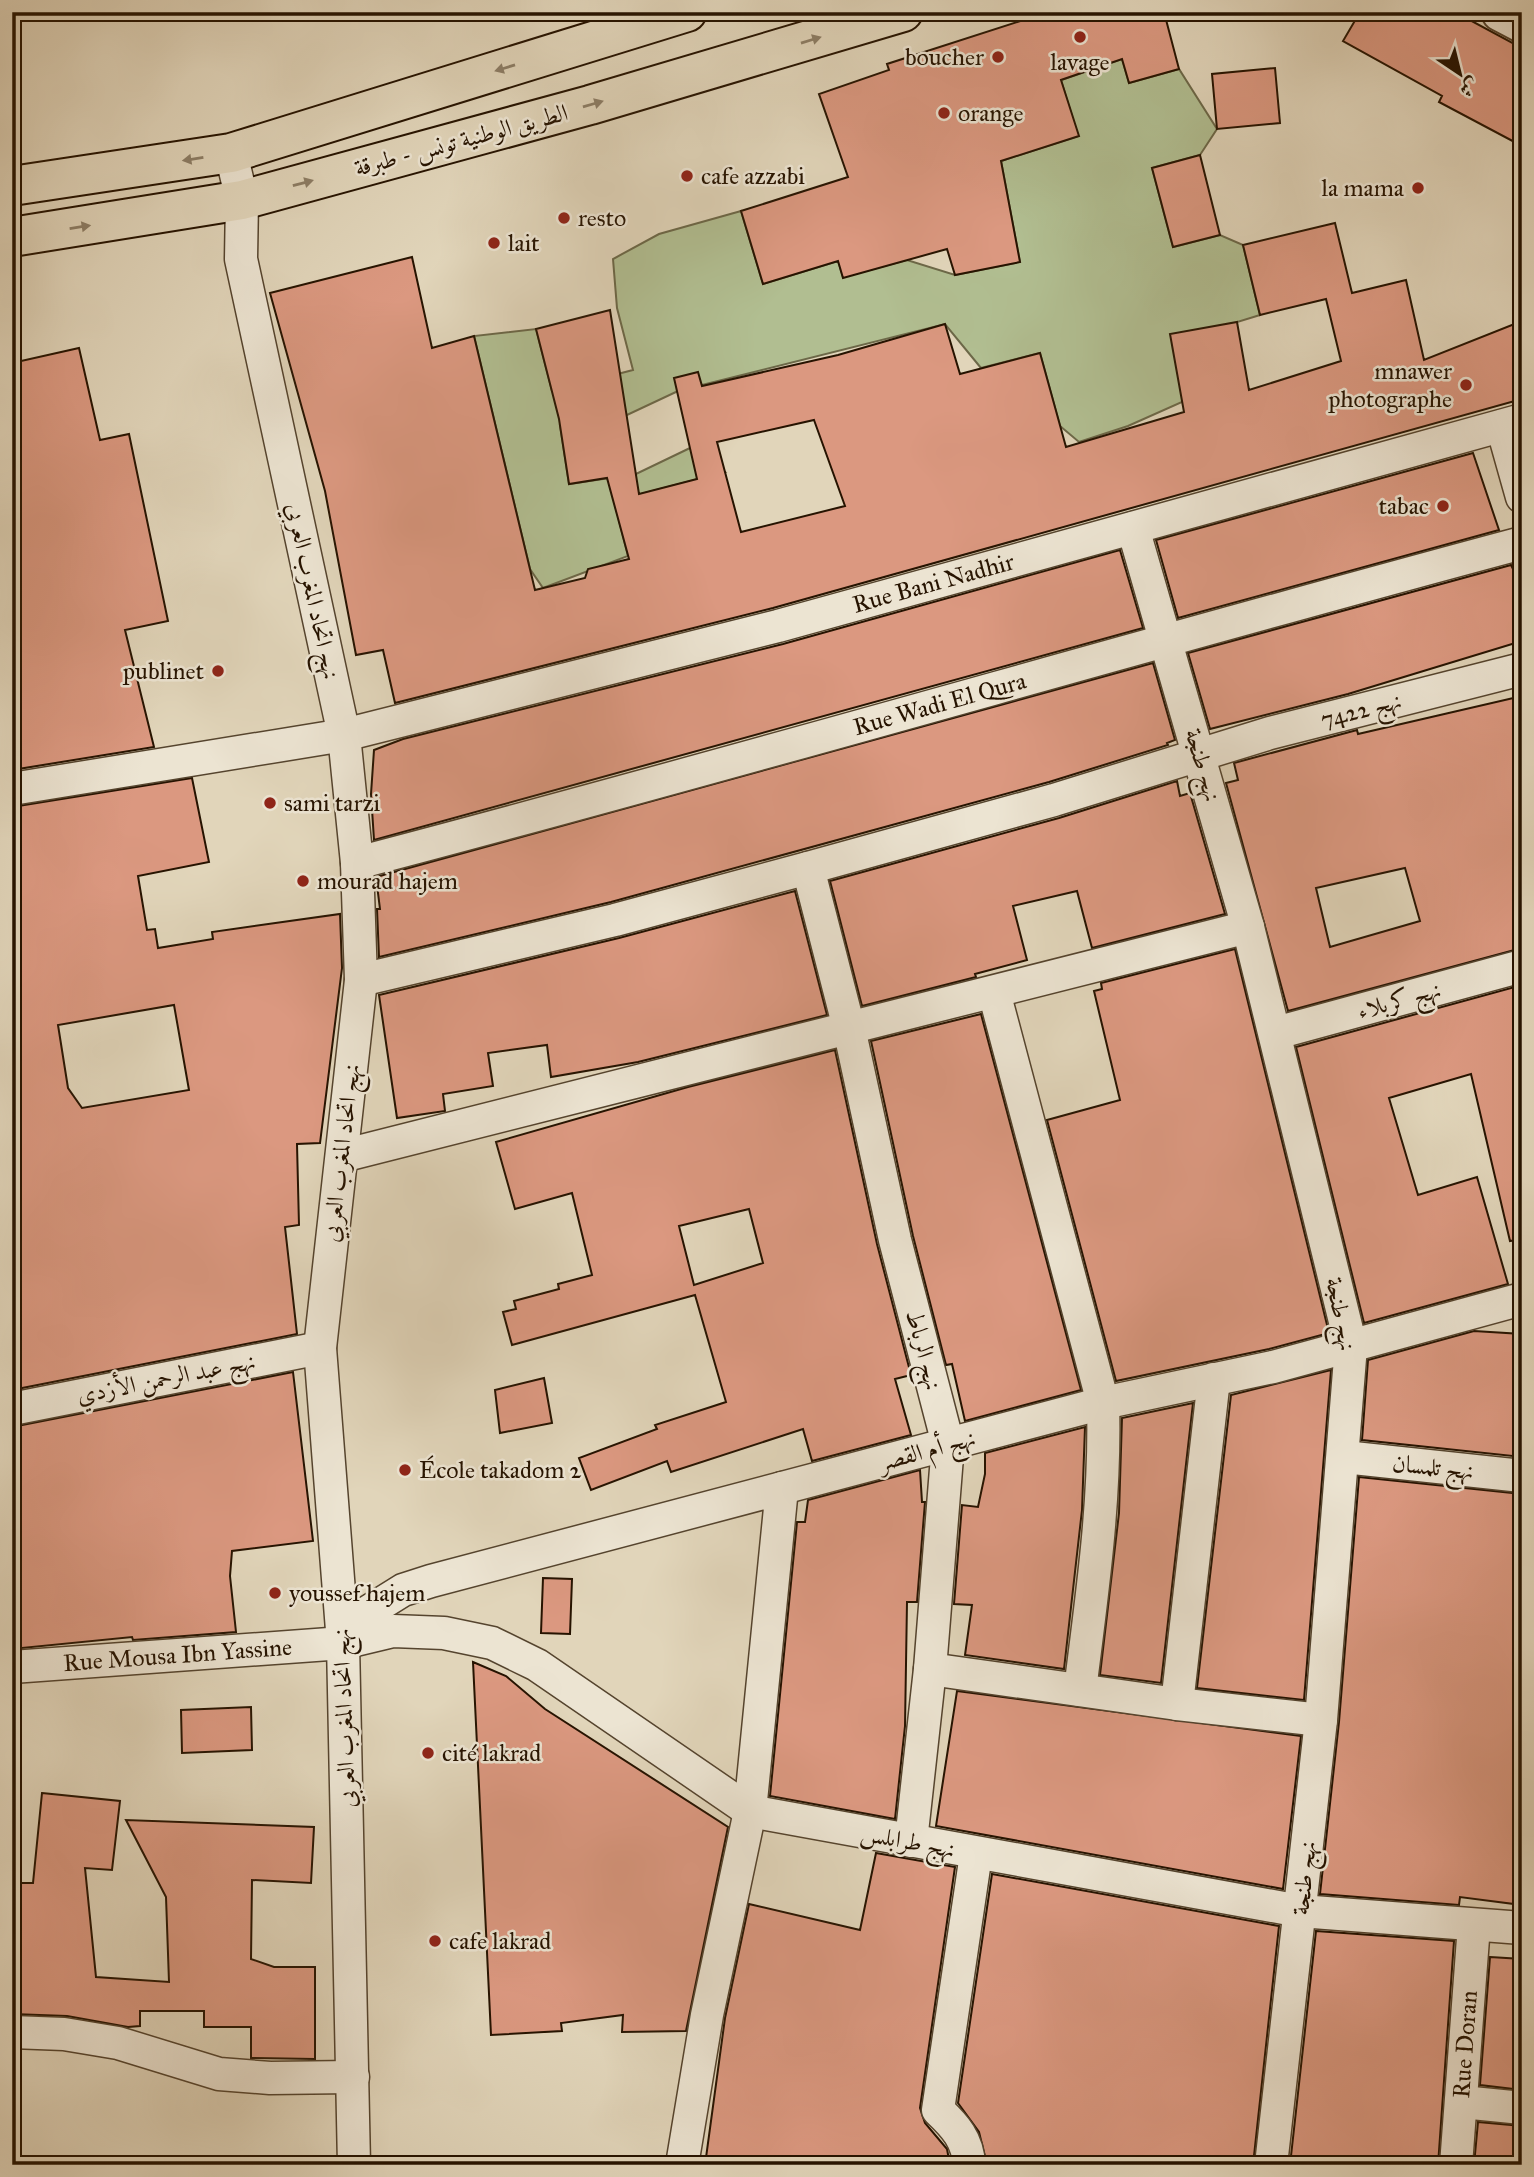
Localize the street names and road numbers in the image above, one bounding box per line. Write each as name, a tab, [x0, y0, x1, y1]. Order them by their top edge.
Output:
street label: الطريق الوطنية تونس - طبرقة	[351, 97, 571, 184]
street label: نهج اتحاد المغرب العربي	[274, 500, 346, 683]
street label: Rue Bani Nadhir	[849, 546, 1017, 620]
street label: Rue Wadi El Qura	[850, 665, 1030, 742]
street label: نهج 7422	[1317, 685, 1406, 740]
street label: نهج طنجة	[1173, 725, 1228, 807]
street label: نهج كربلاء	[1354, 974, 1446, 1031]
street label: نهج اتحاد المغرب العربي	[315, 1062, 373, 1245]
street label: نهج طنجة	[1313, 1275, 1363, 1355]
street label: نهج الرباط	[894, 1307, 948, 1395]
street label: نهج عبد الرحمن الأزدي	[74, 1345, 259, 1416]
street label: نهج أم القصر	[872, 1421, 980, 1484]
street label: نهج تلمسان	[1390, 1448, 1475, 1492]
street label: نهج اتحاد المغرب العربي	[326, 1628, 368, 1808]
street label: Rue Mousa Ibn Yassine	[62, 1632, 293, 1678]
street label: نهج طرابلس	[857, 1817, 958, 1871]
street label: نهج طنجة	[1285, 1839, 1329, 1917]
street label: Rue Doran	[1446, 1989, 1484, 2099]

